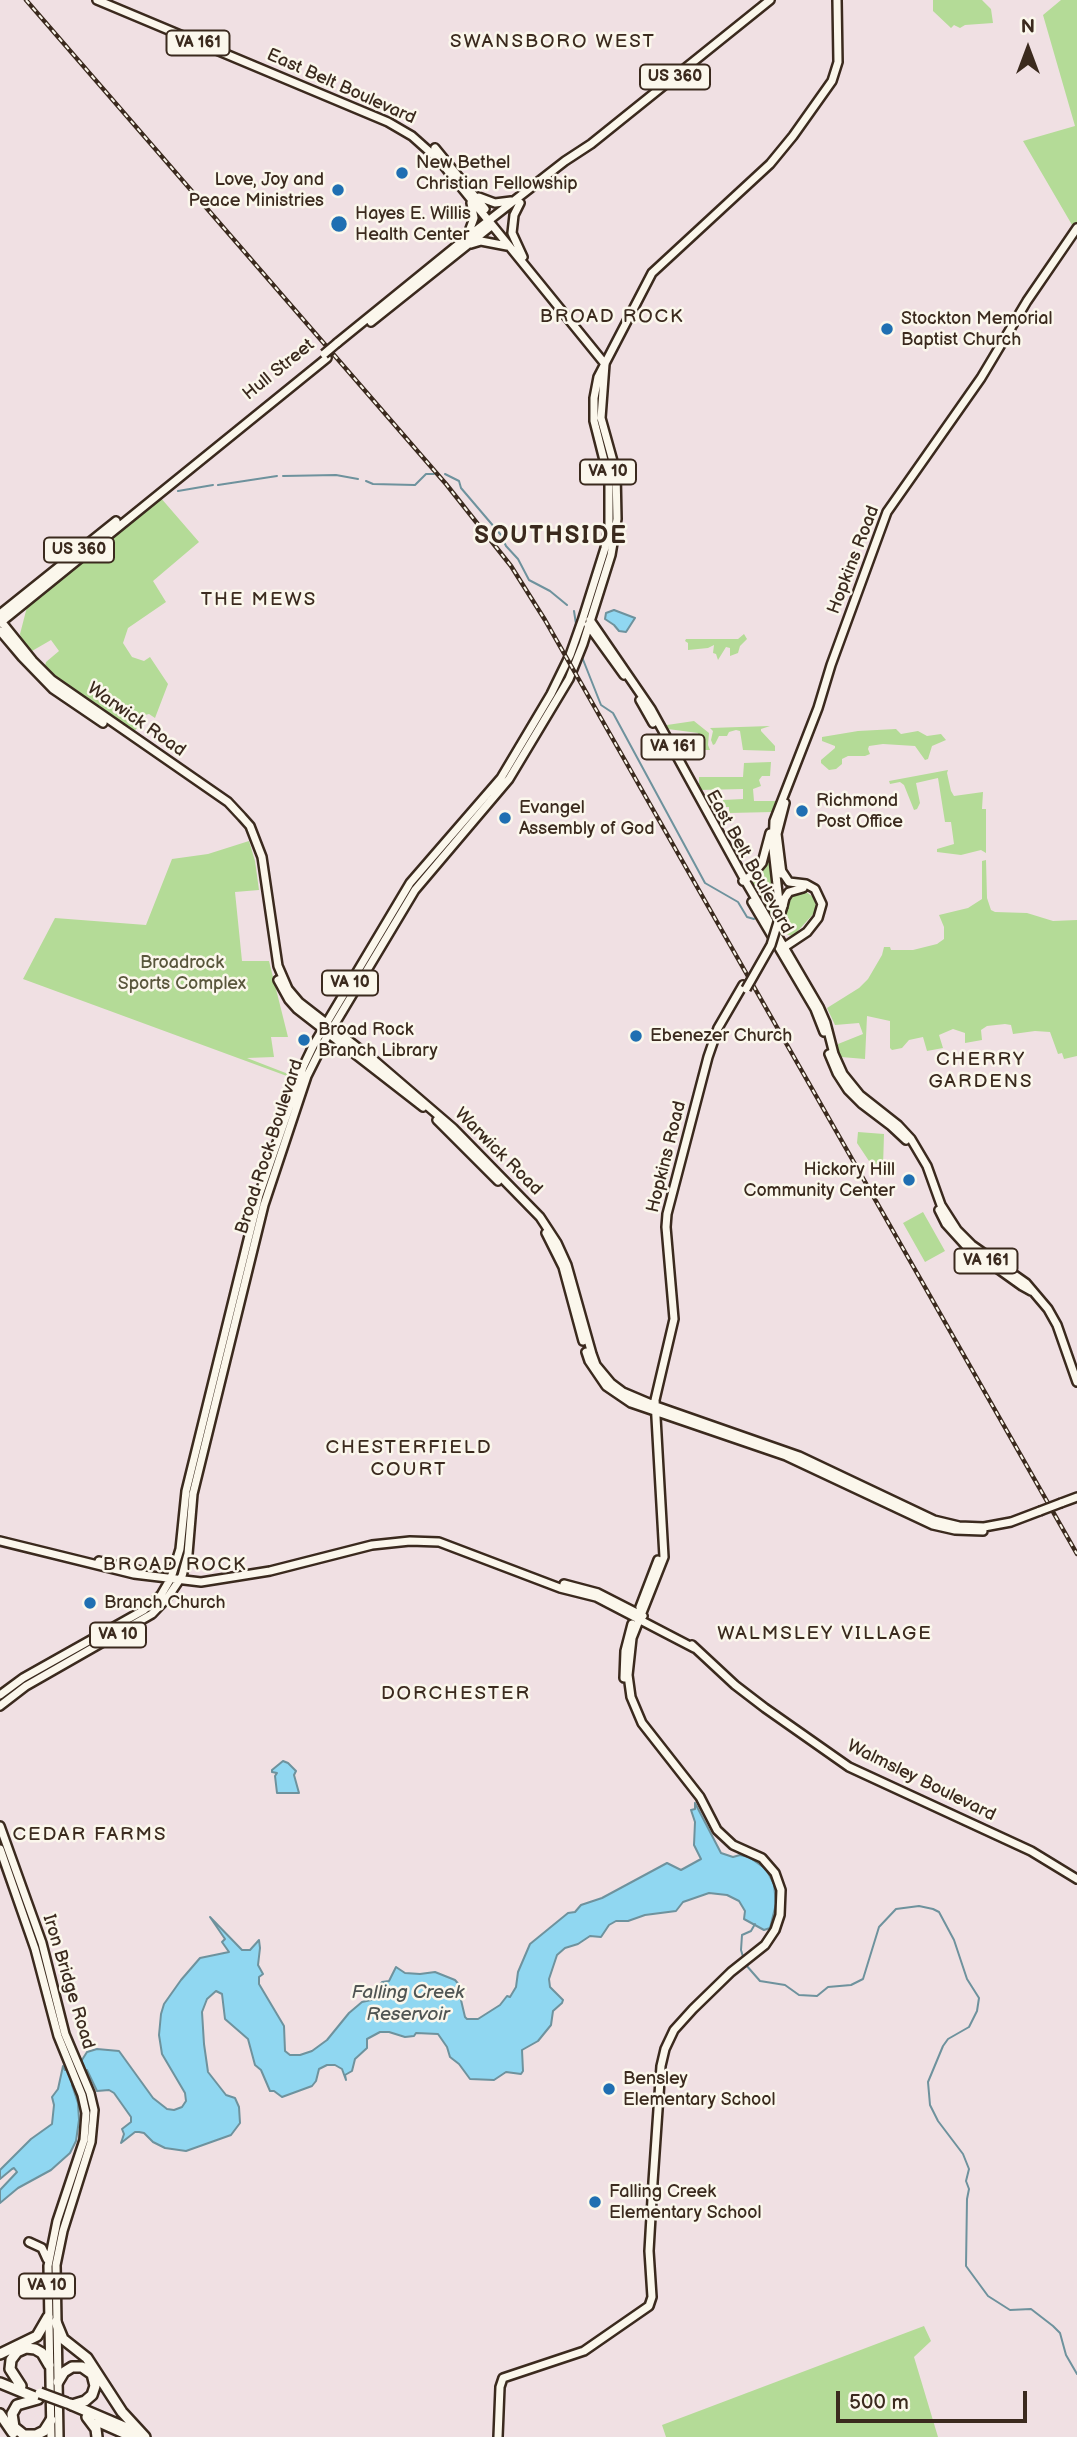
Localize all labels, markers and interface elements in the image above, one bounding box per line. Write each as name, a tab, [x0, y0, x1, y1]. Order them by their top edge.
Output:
north arrow	[993, 14, 1063, 84]
text: N	[1021, 16, 1035, 39]
road number: VA 161	[166, 31, 230, 56]
district label: SWANSBORO WEST	[452, 31, 654, 53]
street label: East Belt Boulevard	[263, 44, 419, 130]
road number: US 360	[640, 64, 710, 90]
place label: New Bethel Christian Fellowship	[416, 152, 578, 194]
marker: New Bethel Christian Fellowship	[394, 165, 410, 181]
place label: Love, Joy and Peace Ministries	[189, 169, 324, 212]
marker: Love, Joy and Peace Ministries	[330, 182, 346, 198]
place label: Hayes E. Willis Health Center	[355, 203, 471, 246]
marker: Hayes E. Willis Health Center	[329, 214, 349, 234]
district label: BROAD ROCK	[541, 306, 683, 328]
place label: Stockton Memorial Baptist Church	[901, 308, 1052, 350]
marker: Stockton Memorial Baptist Church	[879, 321, 895, 337]
street label: Hull Street	[239, 335, 319, 405]
road number: VA 10	[580, 460, 636, 485]
street label: Hopkins Road	[823, 503, 885, 617]
district label: SOUTHSIDE	[475, 523, 627, 551]
road number: US 360	[44, 538, 114, 562]
district label: THE MEWS	[202, 589, 316, 611]
street label: Warwick Road	[83, 678, 189, 762]
road number: VA 161	[642, 734, 704, 760]
street label: East Belt Boulevard	[701, 786, 797, 938]
place label: Richmond Post Office	[816, 790, 903, 832]
place label: Evangel Assembly of God	[519, 797, 655, 840]
marker: Richmond Post Office	[794, 803, 810, 819]
marker: Evangel Assembly of God	[497, 810, 513, 826]
park label: Broadrock Sports Complex	[118, 952, 246, 995]
road number: VA 10	[322, 970, 378, 995]
place label: Broad Rock Branch Library	[318, 1019, 438, 1062]
place label: Ebenezer Church	[650, 1025, 792, 1047]
marker: Ebenezer Church	[628, 1028, 644, 1044]
marker: Broad Rock Branch Library	[296, 1032, 312, 1048]
district label: CHERRY GARDENS	[929, 1049, 1033, 1093]
street label: Broad Rock Boulevard	[232, 1057, 308, 1237]
street label: Hopkins Road	[643, 1099, 691, 1215]
street label: Warwick Road	[450, 1104, 546, 1200]
place label: Hickory Hill Community Center	[744, 1159, 895, 1202]
marker: Hickory Hill Community Center	[901, 1172, 917, 1188]
road number: VA 161	[954, 1248, 1018, 1274]
district label: CHESTERFIELD COURT	[327, 1437, 491, 1481]
district label: BROAD ROCK	[104, 1554, 246, 1576]
place label: Branch Church	[104, 1592, 226, 1614]
marker: Branch Church	[82, 1595, 98, 1611]
road number: VA 10	[90, 1623, 146, 1648]
district label: WALMSLEY VILLAGE	[719, 1623, 931, 1645]
district label: DORCHESTER	[382, 1683, 530, 1705]
street label: Walmsley Boulevard	[843, 1736, 999, 1826]
district label: CEDAR FARMS	[14, 1824, 166, 1846]
street label: Iron Bridge Road	[37, 1912, 99, 2052]
water label: Falling Creek Reservoir	[352, 1982, 464, 2026]
place label: Bensley Elementary School	[623, 2068, 776, 2110]
marker: Bensley Elementary School	[601, 2081, 617, 2097]
place label: Falling Creek Elementary School	[609, 2181, 762, 2224]
marker: Falling Creek Elementary School	[587, 2194, 603, 2210]
road number: VA 10	[19, 2274, 75, 2298]
scale bar	[839, 2378, 1030, 2422]
text: 500 m	[849, 2390, 909, 2415]

